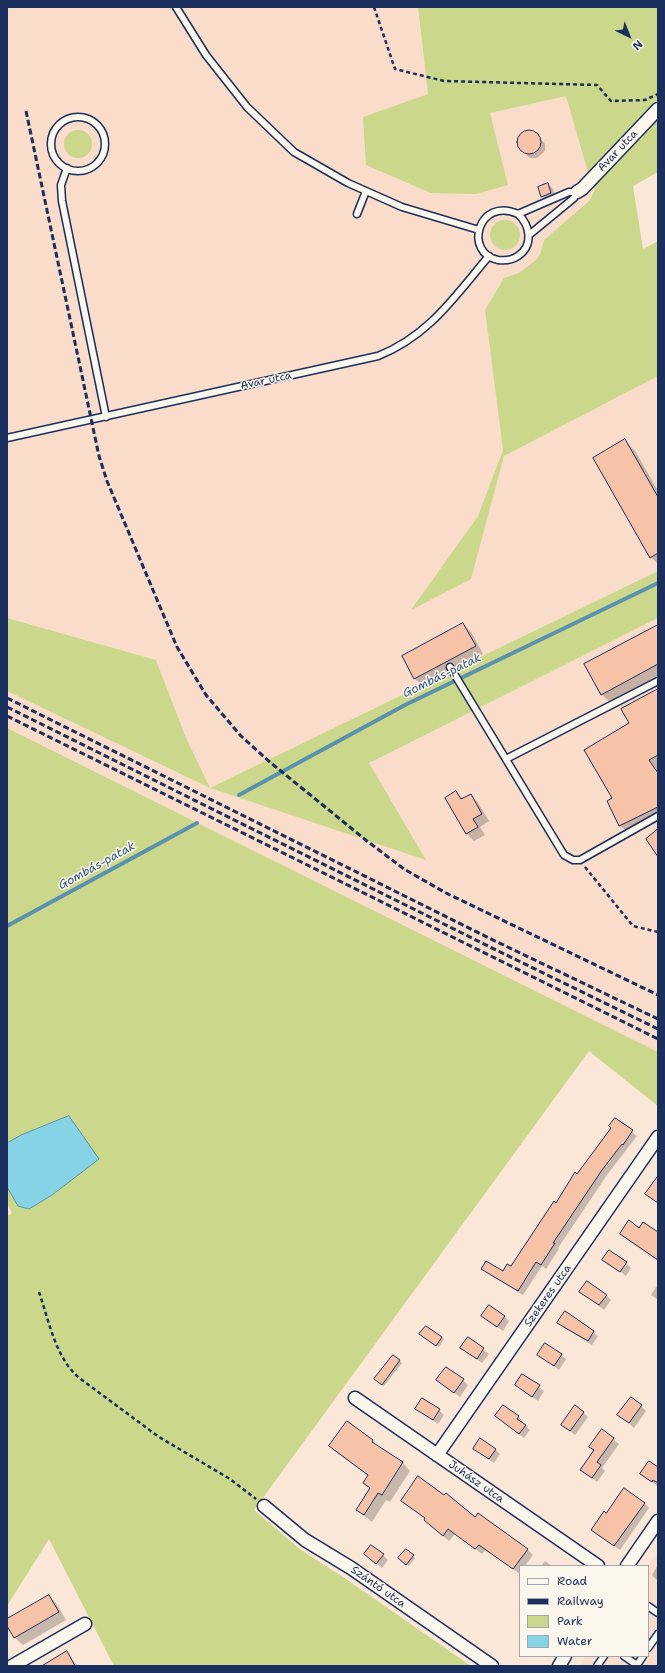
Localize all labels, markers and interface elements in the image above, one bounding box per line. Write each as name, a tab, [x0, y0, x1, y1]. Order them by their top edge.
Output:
north arrow	[609, 16, 649, 56]
text: N	[629, 37, 646, 54]
street label: Avar utca	[595, 127, 641, 175]
street label: Avar utca	[239, 369, 293, 393]
water label: Gombás-patak	[400, 651, 484, 701]
water label: Gombás-patak	[56, 839, 138, 893]
street label: Szekeres utca	[522, 1262, 574, 1330]
street label: Juhász utca	[446, 1458, 506, 1506]
street label: Szántó utca	[348, 1563, 408, 1611]
legend	[519, 1565, 649, 1657]
text: Road	[557, 1573, 587, 1589]
text: Railway	[557, 1593, 604, 1609]
text: Park	[557, 1613, 583, 1629]
text: Water	[557, 1633, 592, 1649]

